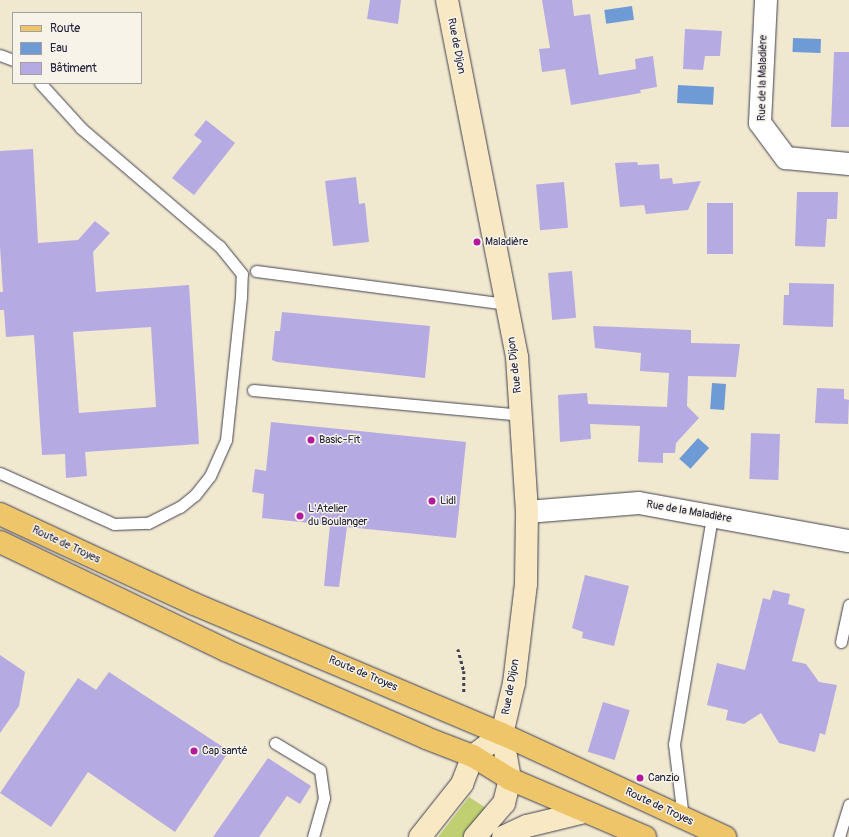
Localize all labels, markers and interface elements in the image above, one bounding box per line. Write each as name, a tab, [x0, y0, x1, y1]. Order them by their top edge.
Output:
legend	[12, 12, 142, 84]
street label: Rue de Dijon	[444, 17, 468, 75]
text: Route	[50, 21, 80, 36]
street label: Rue de la Maladière	[756, 35, 770, 121]
text: Eau	[50, 41, 68, 56]
text: Bâtiment	[50, 61, 97, 76]
place label: Maladière	[485, 235, 528, 249]
marker: Maladière	[472, 237, 482, 247]
street label: Rue de Dijon	[505, 336, 525, 394]
place label: Basic-Fit	[319, 433, 361, 447]
marker: Basic-Fit	[306, 435, 316, 445]
place label: Lidl	[440, 494, 456, 508]
marker: Lidl	[427, 496, 437, 506]
street label: Rue de la Maladière	[645, 498, 733, 526]
place label: L'Atelier du Boulanger	[308, 503, 367, 529]
marker: L'Atelier du Boulanger	[295, 511, 305, 521]
street label: Route de Troyes	[30, 523, 102, 567]
street label: Route de Troyes	[327, 654, 399, 694]
street label: Rue de Dijon	[500, 658, 522, 716]
place label: Cap santé	[202, 744, 248, 758]
marker: Cap santé	[189, 746, 199, 756]
place label: Canzio	[648, 771, 679, 785]
marker: Canzio	[635, 773, 645, 783]
street label: Route de Troyes	[623, 785, 695, 829]

